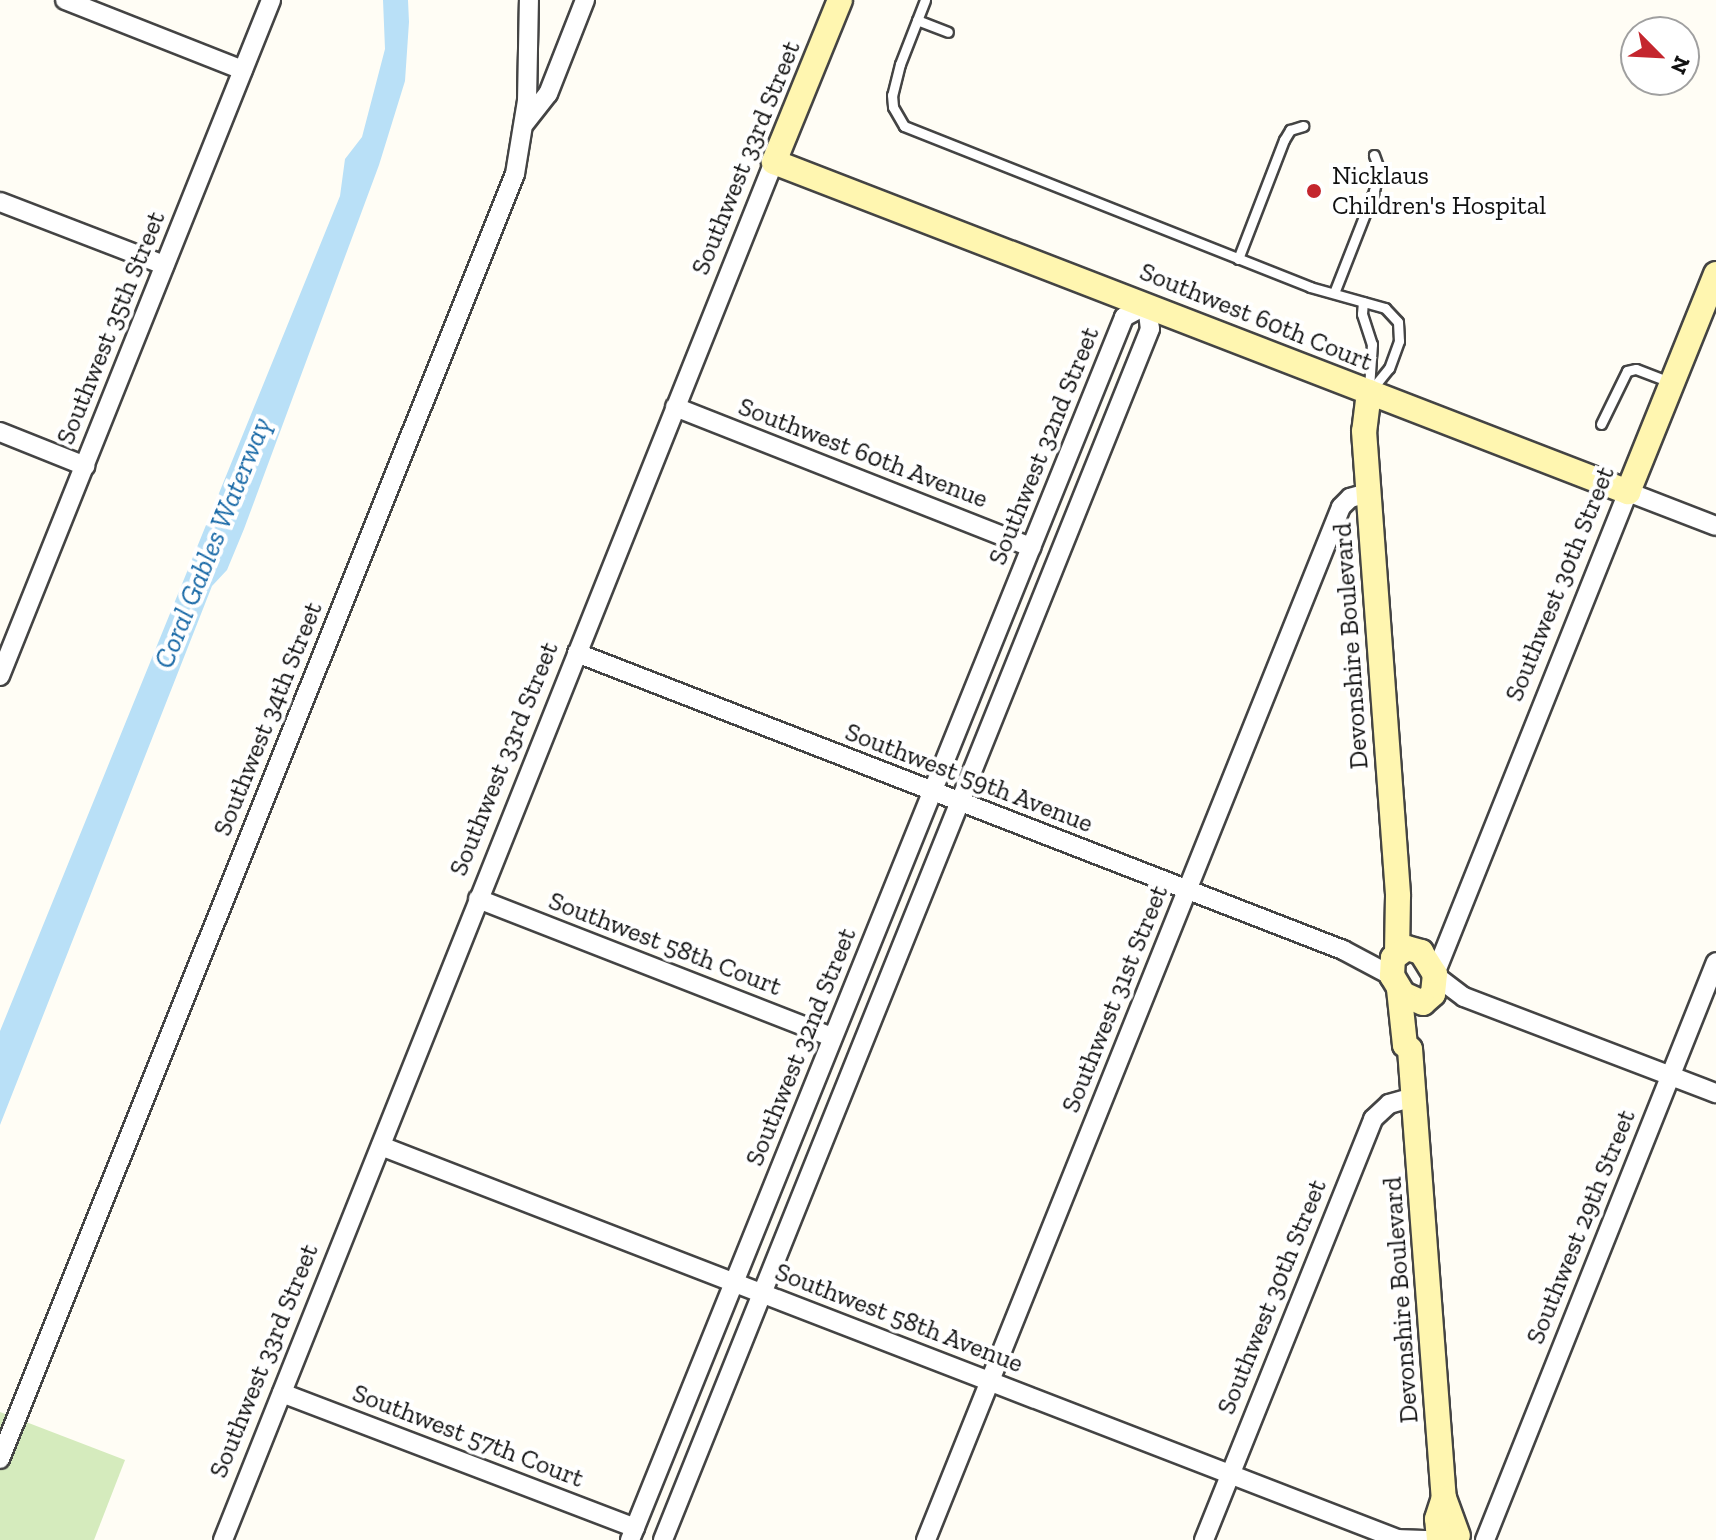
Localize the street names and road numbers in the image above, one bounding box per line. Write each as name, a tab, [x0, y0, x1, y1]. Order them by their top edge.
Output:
street label: Southwest 33rd Street	[685, 37, 807, 279]
street label: Southwest 35th Street	[50, 207, 172, 449]
street label: Southwest 60th Court	[1135, 256, 1377, 378]
street label: Southwest 32nd Street	[982, 322, 1106, 570]
street label: Southwest 60th Avenue	[733, 391, 993, 515]
street label: Southwest 30th Street	[1499, 462, 1621, 706]
street label: Devonshire Boulevard	[1327, 522, 1375, 770]
street label: Southwest 34th Street	[207, 597, 329, 841]
street label: Southwest 33rd Street	[443, 638, 565, 880]
street label: Southwest 59th Avenue	[840, 716, 1098, 840]
street label: Southwest 31st Street	[1055, 881, 1175, 1117]
street label: Southwest 58th Court	[544, 885, 786, 1003]
street label: Southwest 32nd Street	[739, 923, 863, 1171]
street label: Southwest 29th Street	[1520, 1105, 1642, 1349]
street label: Southwest 30th Street	[1211, 1175, 1333, 1419]
street label: Devonshire Boulevard	[1377, 1176, 1425, 1424]
street label: Southwest 33rd Street	[203, 1240, 325, 1482]
street label: Southwest 58th Avenue	[770, 1256, 1028, 1380]
street label: Southwest 57th Court	[348, 1377, 588, 1495]

